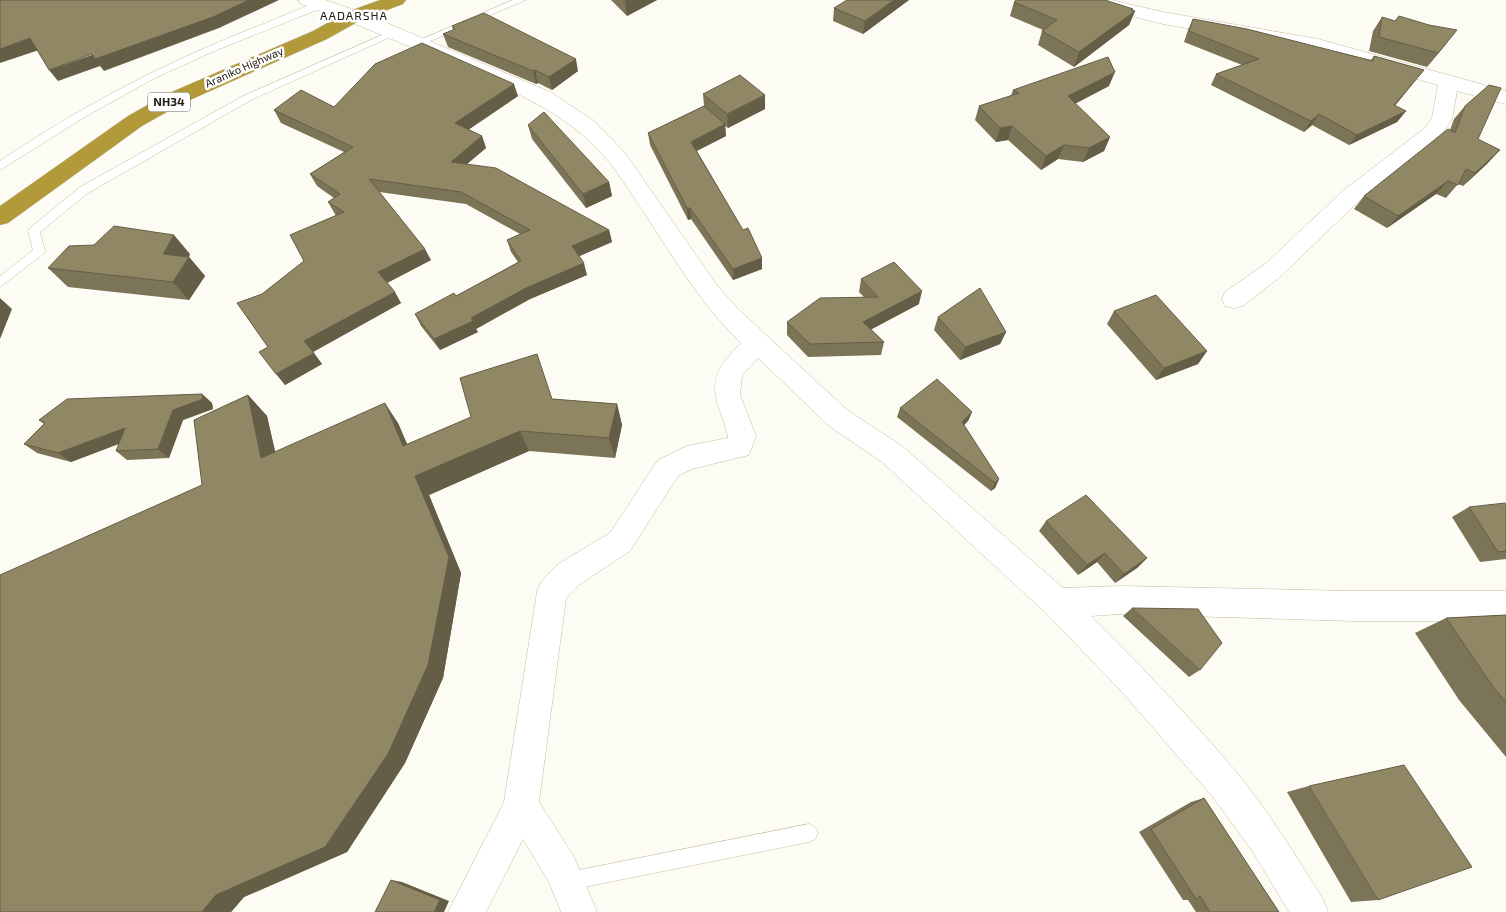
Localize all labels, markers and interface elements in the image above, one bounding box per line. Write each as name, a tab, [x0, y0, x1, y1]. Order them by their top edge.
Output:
district label: AADARSHA	[320, 8, 388, 22]
street label: Araniko Highway	[203, 43, 285, 90]
road number: NH34	[148, 92, 190, 111]

